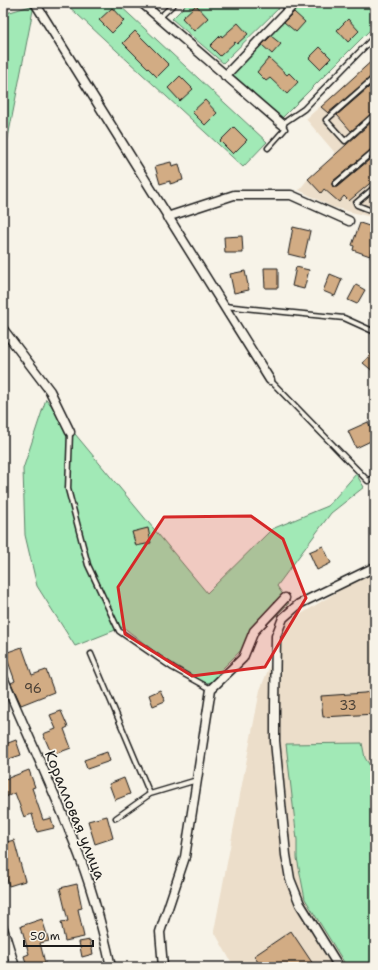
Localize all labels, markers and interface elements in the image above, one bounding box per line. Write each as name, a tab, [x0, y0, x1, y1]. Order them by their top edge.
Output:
house number: 96	[24, 680, 42, 697]
house number: 33	[339, 697, 357, 714]
street label: Коралловая улица	[40, 747, 110, 883]
scale bar	[24, 922, 93, 948]
text: 50 m	[30, 928, 60, 944]

